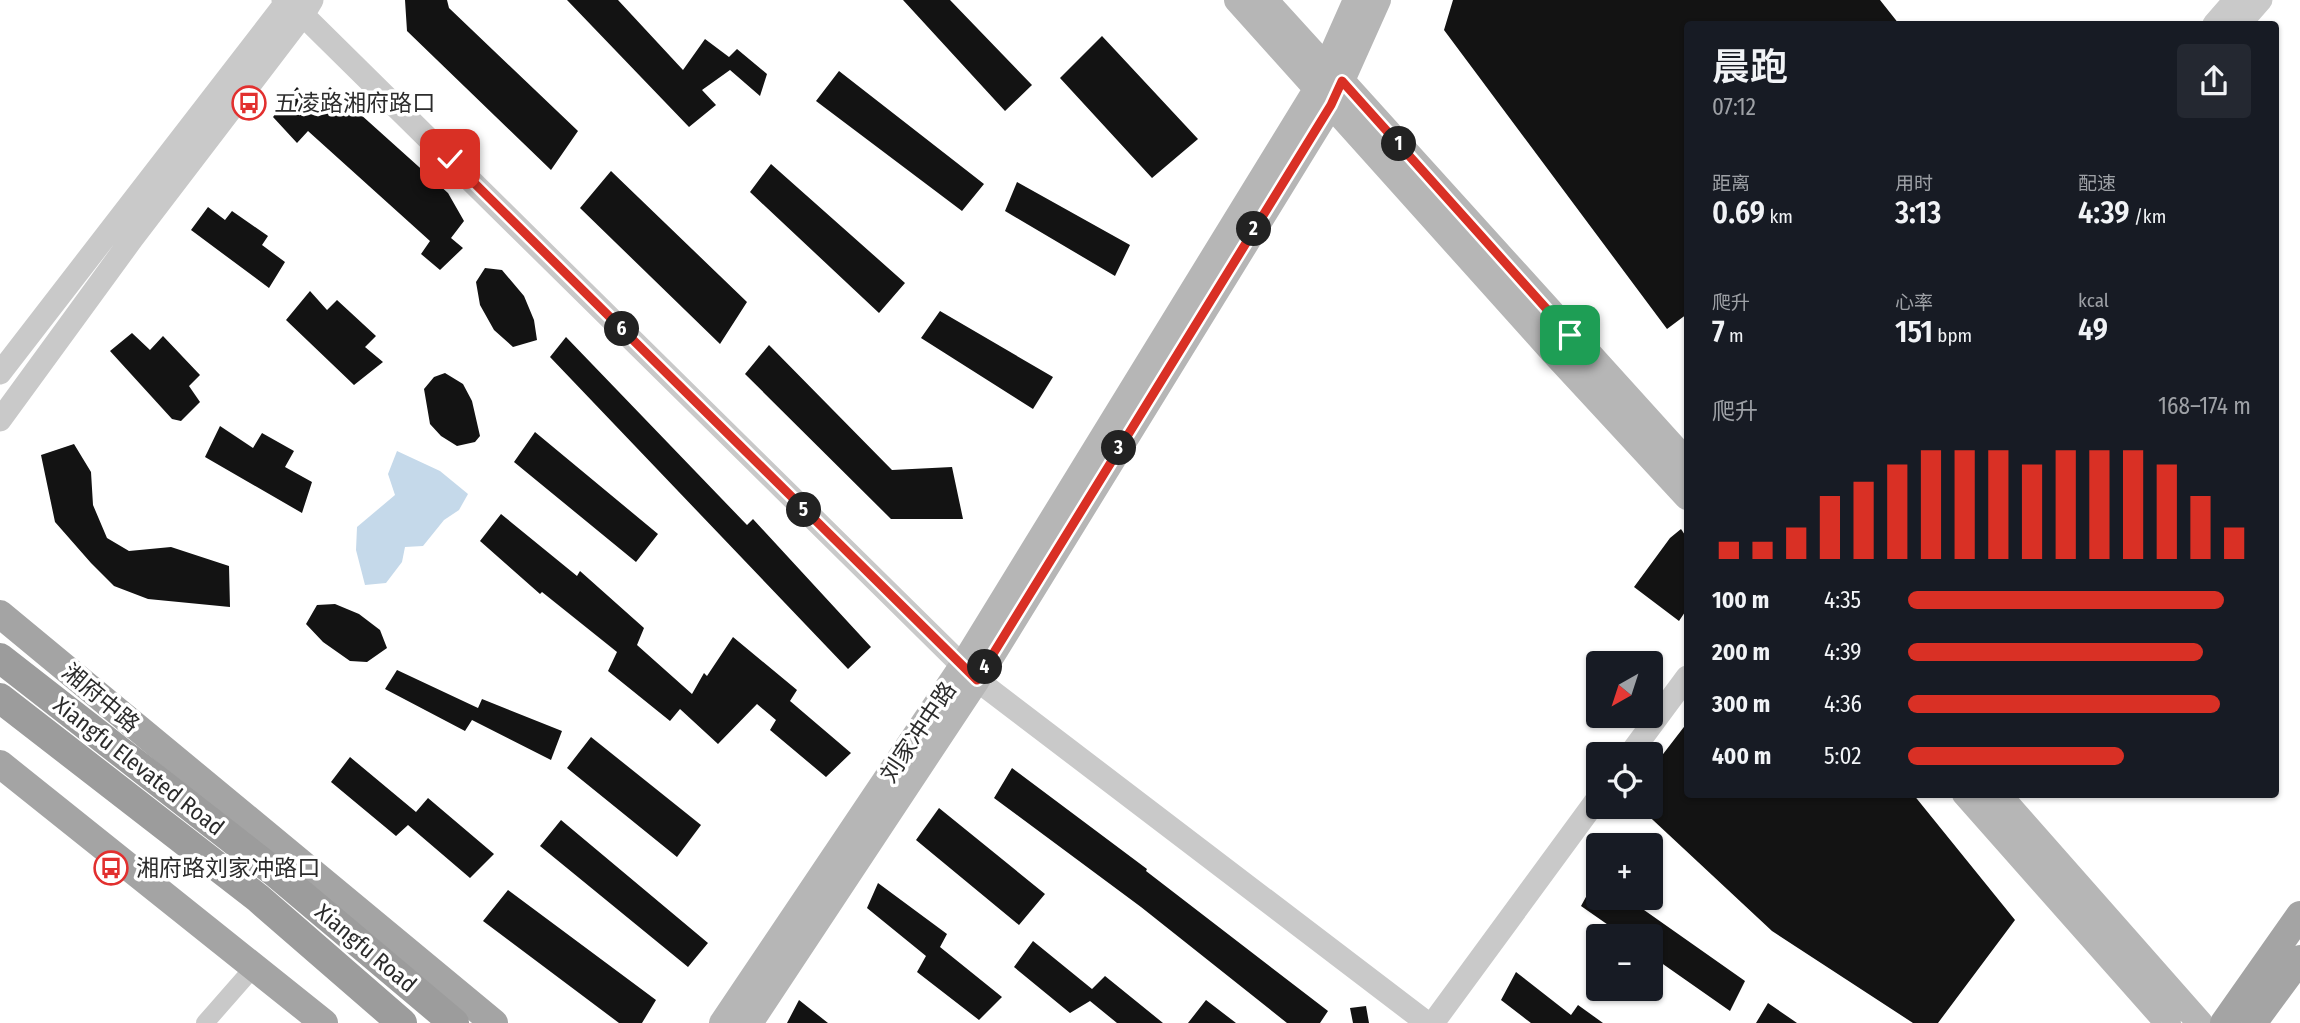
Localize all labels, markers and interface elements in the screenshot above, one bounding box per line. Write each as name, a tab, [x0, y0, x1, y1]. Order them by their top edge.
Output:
text: 晨跑	[1712, 44, 1788, 90]
button: share	[2177, 44, 2251, 118]
bus stop icon: 五凌路湘府路口	[230, 84, 268, 122]
place label: 五凌路湘府路口	[274, 89, 435, 117]
text: 07:12	[1712, 93, 1756, 121]
pin: 1	[1382, 127, 1416, 162]
pin	[420, 129, 480, 189]
text: 1	[1394, 132, 1403, 155]
icon: check	[431, 140, 469, 178]
text: 距离	[1712, 172, 1750, 195]
text: 用时	[1895, 172, 1933, 195]
text: 配速	[2078, 172, 2116, 195]
text: 0.69	[1712, 195, 1765, 231]
text: 3:13	[1895, 195, 1941, 231]
text: 4:39	[2078, 195, 2129, 231]
text: km	[1765, 205, 1793, 228]
text: /km	[2129, 205, 2166, 228]
pin: 2	[1236, 212, 1272, 246]
text: 2	[1249, 217, 1258, 240]
text: kcal	[2078, 289, 2109, 312]
text: 爬升	[1712, 291, 1750, 314]
text: 心率	[1895, 291, 1933, 314]
pin	[1540, 305, 1600, 365]
pin: 6	[604, 312, 640, 346]
text: 49	[2078, 312, 2108, 348]
text: 7	[1712, 314, 1725, 350]
text: 151	[1895, 314, 1933, 350]
icon: arrive	[1551, 316, 1589, 354]
text: 6	[617, 317, 626, 340]
text: m	[1725, 324, 1744, 347]
text: bpm	[1933, 324, 1972, 347]
text: 168–174 m	[2158, 392, 2251, 420]
text: 爬升	[1712, 397, 1758, 425]
pin: 3	[1102, 430, 1136, 466]
text: 3	[1114, 436, 1123, 459]
pin: 5	[786, 492, 822, 528]
text: 5	[799, 498, 808, 521]
text: 100 m	[1712, 586, 1769, 614]
text: 4:35	[1824, 586, 1861, 614]
text: 200 m	[1712, 638, 1770, 666]
text: 4:39	[1824, 638, 1862, 666]
pin: 4	[968, 650, 1002, 684]
north arrow	[1586, 651, 1662, 728]
map controls	[1586, 651, 1663, 1001]
text: 4	[980, 655, 989, 678]
street label: 湘府中路	[57, 658, 145, 738]
street label: 刘家冲中路	[874, 677, 962, 787]
text: 300 m	[1712, 690, 1770, 718]
text: 4:36	[1824, 690, 1862, 718]
street label: Xiangfu Elevated Road	[48, 691, 230, 841]
button: locate	[1586, 742, 1663, 819]
text: 400 m	[1712, 742, 1771, 770]
text: 5:02	[1824, 742, 1861, 770]
button: +	[1586, 833, 1663, 910]
bus stop icon: 湘府路刘家冲路口	[92, 849, 130, 887]
place label: 湘府路刘家冲路口	[136, 854, 320, 882]
street label: Xiangfu Road	[310, 898, 422, 998]
button: −	[1586, 924, 1663, 1001]

